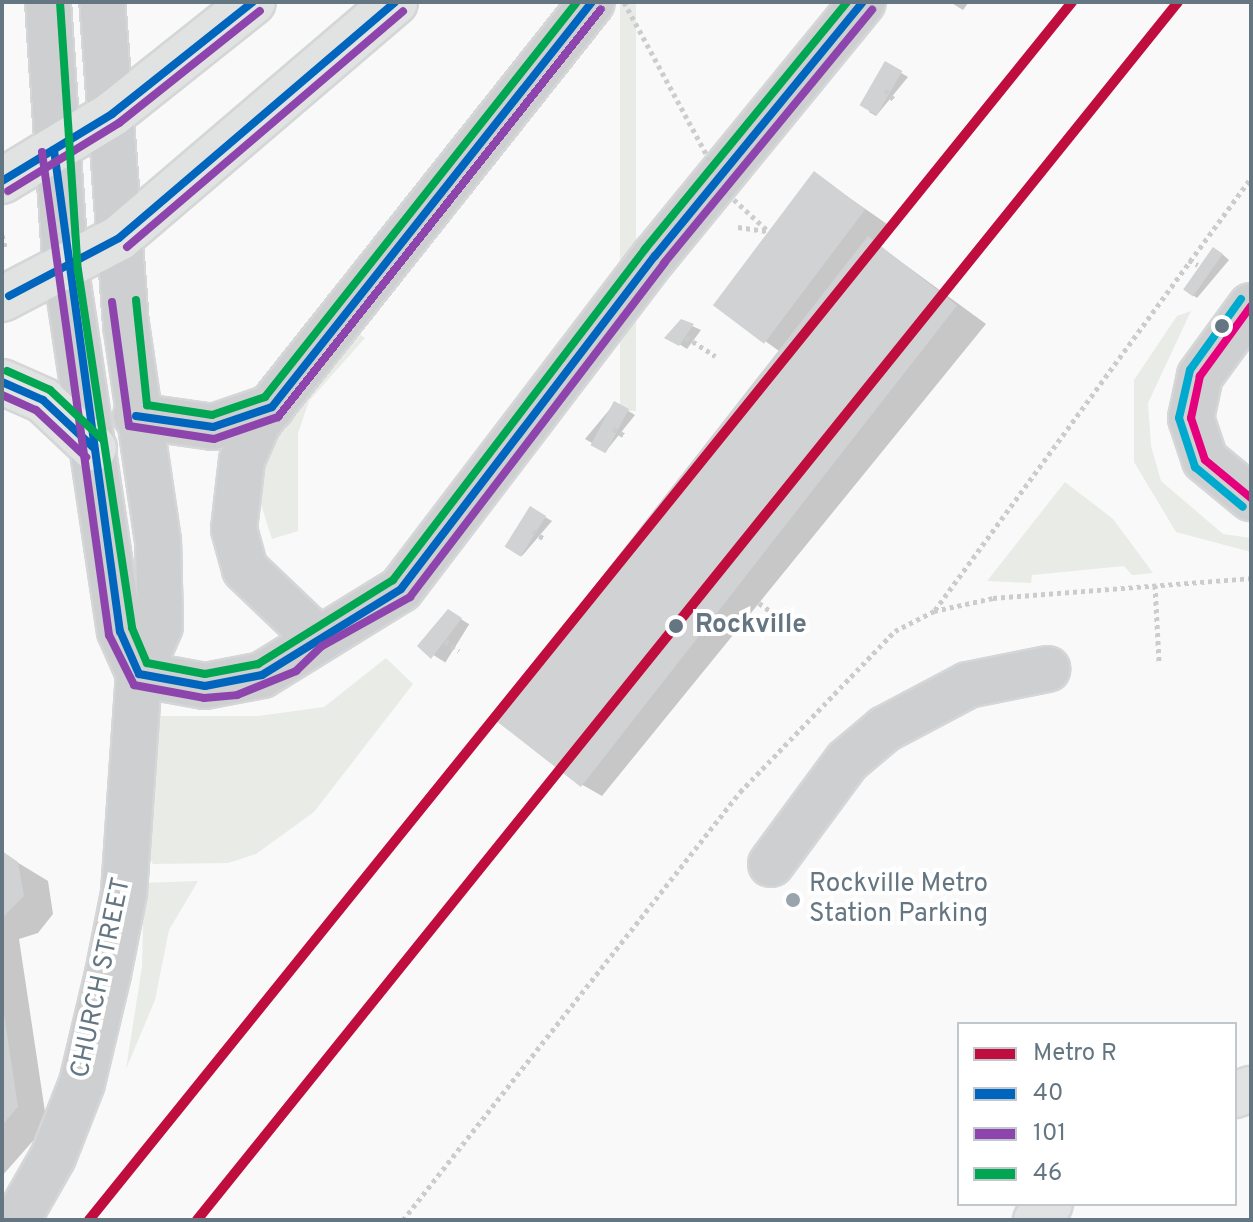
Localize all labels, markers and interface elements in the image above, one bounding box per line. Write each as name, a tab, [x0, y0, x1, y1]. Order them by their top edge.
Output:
unlabelled marker	[1214, 318, 1230, 334]
place label: Rockville	[695, 610, 807, 642]
marker: Rockville	[664, 614, 688, 638]
place label: Rockville Metro Station Parking	[809, 869, 988, 930]
street label: CHURCH STREET	[66, 875, 138, 1081]
marker: Rockville Metro Station Parking	[784, 891, 802, 909]
legend	[957, 1022, 1237, 1206]
text: Metro R	[1033, 1039, 1117, 1069]
text: 40	[1033, 1079, 1063, 1109]
text: 101	[1033, 1119, 1066, 1149]
text: 46	[1033, 1159, 1062, 1189]

